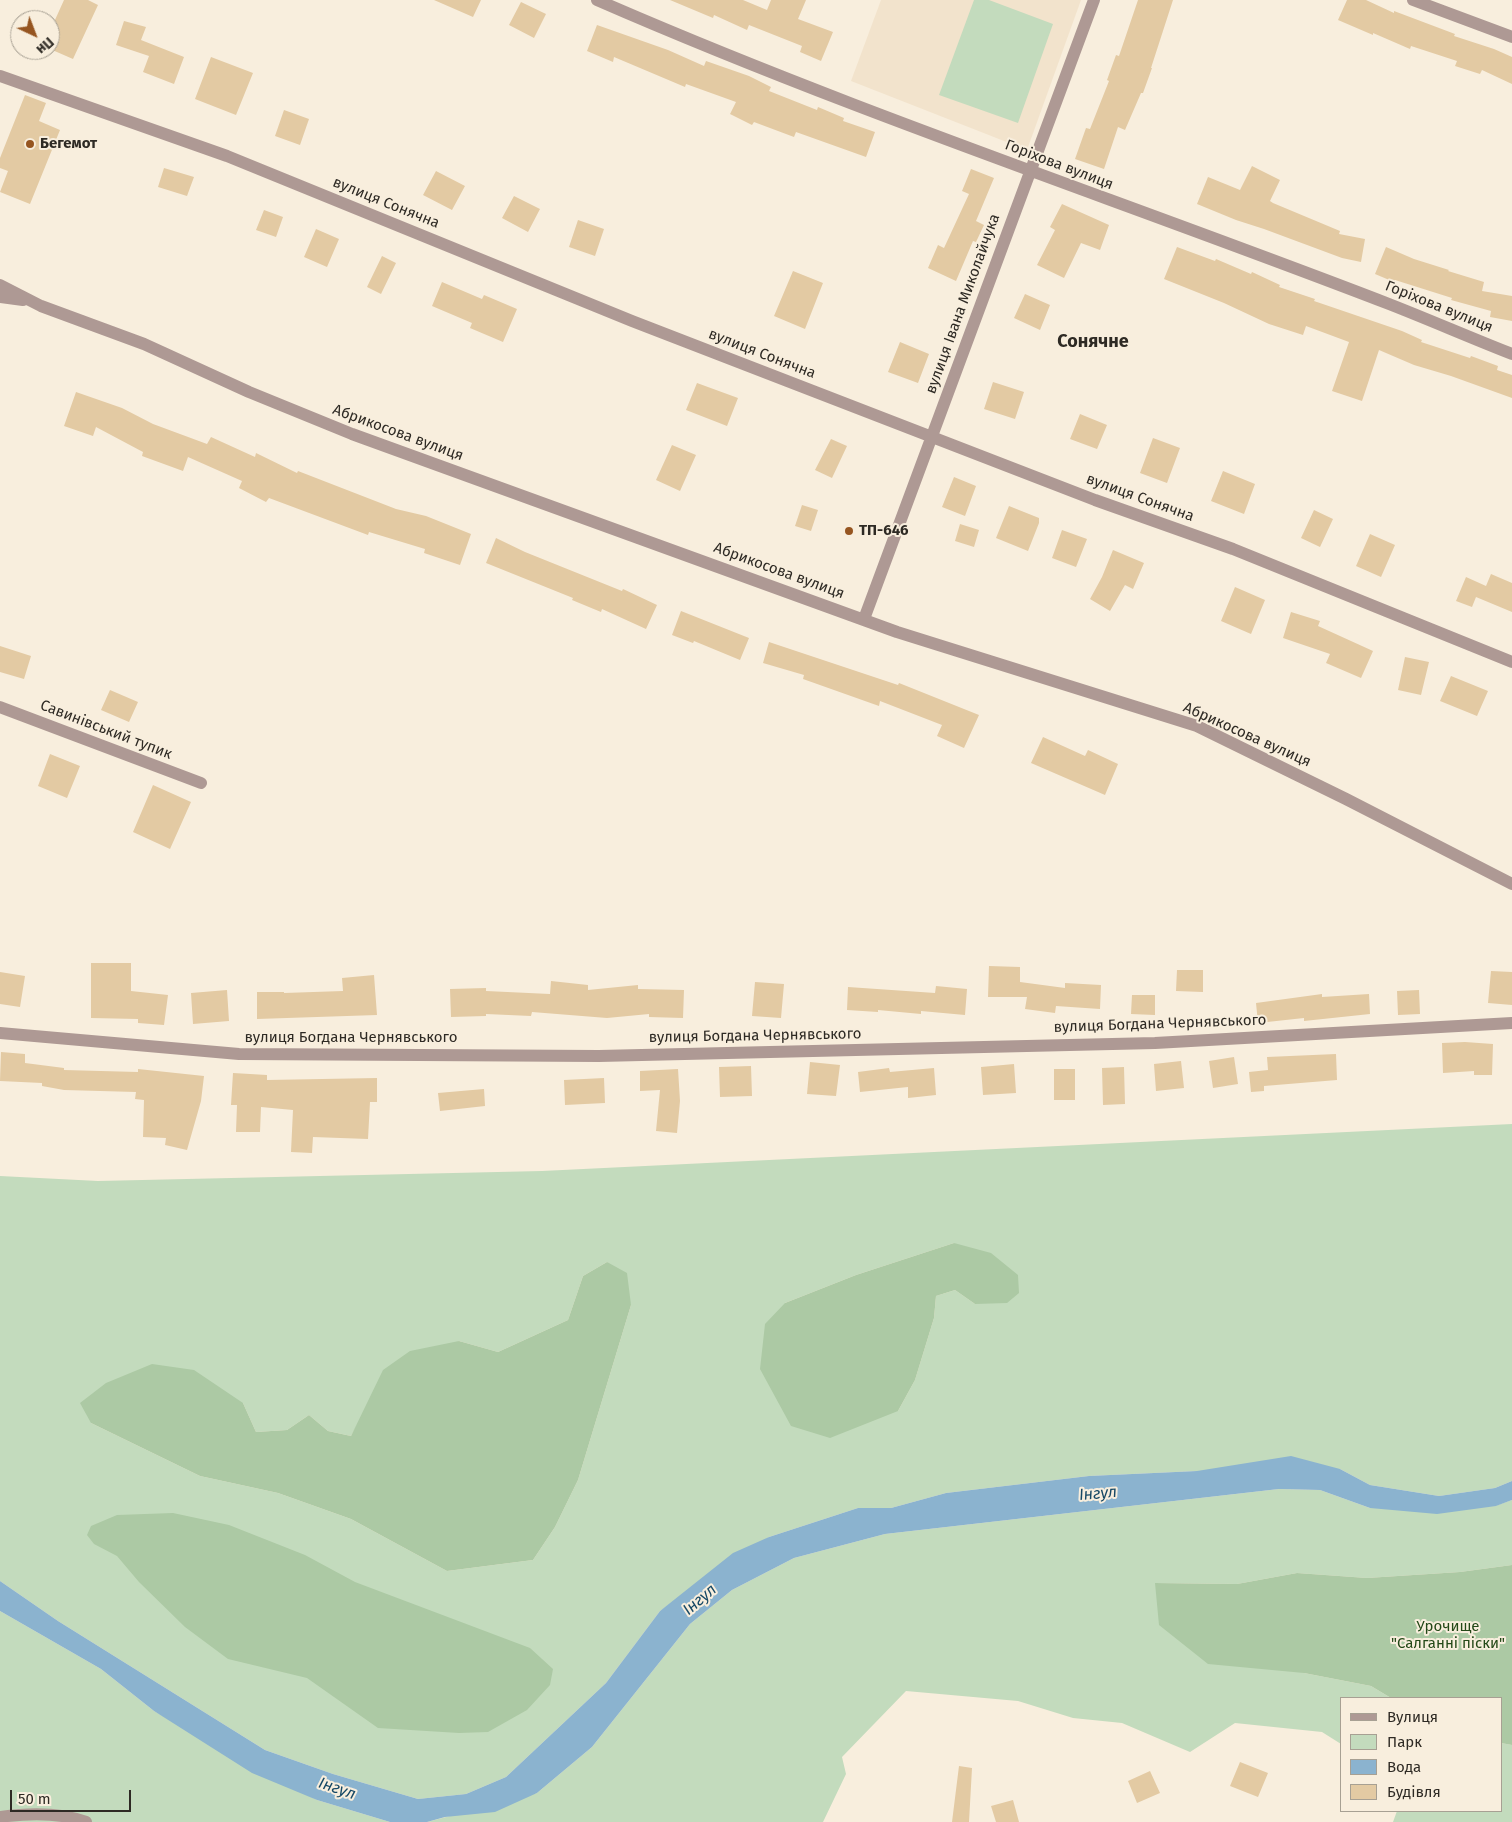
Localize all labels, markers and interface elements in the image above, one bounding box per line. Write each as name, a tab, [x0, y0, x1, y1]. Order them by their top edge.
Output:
north arrow	[10, 10, 60, 60]
text: Пн	[33, 33, 57, 58]
place label: Бегемот	[40, 135, 97, 153]
street label: Горіхова вулиця	[1002, 136, 1116, 194]
marker: Бегемот	[24, 138, 36, 150]
street label: вулиця Сонячна	[330, 173, 442, 233]
street label: вулиця Івана Миколайчука	[922, 212, 1004, 396]
street label: Горіхова вулиця	[1383, 277, 1495, 337]
street label: вулиця Сонячна	[706, 325, 818, 383]
district label: Сонячне	[1057, 331, 1129, 353]
street label: Абрикосова вулиця	[330, 401, 466, 465]
street label: вулиця Сонячна	[1084, 470, 1196, 526]
place label: ТП-646	[859, 522, 909, 540]
marker: ТП-646	[843, 525, 855, 537]
street label: Абрикосова вулиця	[711, 539, 847, 603]
street label: Савинівський тупик	[37, 697, 175, 763]
street label: Абрикосова вулиця	[1180, 699, 1314, 771]
street label: вулиця Богдана Чернявського	[1053, 1011, 1267, 1037]
street label: вулиця Богдана Чернявського	[648, 1025, 862, 1047]
street label: вулиця Богдана Чернявського	[245, 1029, 457, 1047]
water label: Інгул	[1078, 1483, 1118, 1505]
water label: Інгул	[679, 1580, 721, 1620]
park label: Урочище "Салганні піски"	[1391, 1618, 1505, 1653]
legend	[1340, 1697, 1502, 1812]
text: Вулиця	[1387, 1708, 1438, 1726]
text: Парк	[1387, 1733, 1422, 1751]
text: Вода	[1387, 1758, 1421, 1776]
water label: Інгул	[316, 1774, 358, 1804]
scale bar	[12, 1780, 134, 1812]
text: Будівля	[1387, 1783, 1441, 1801]
text: 50 m	[18, 1790, 51, 1808]

